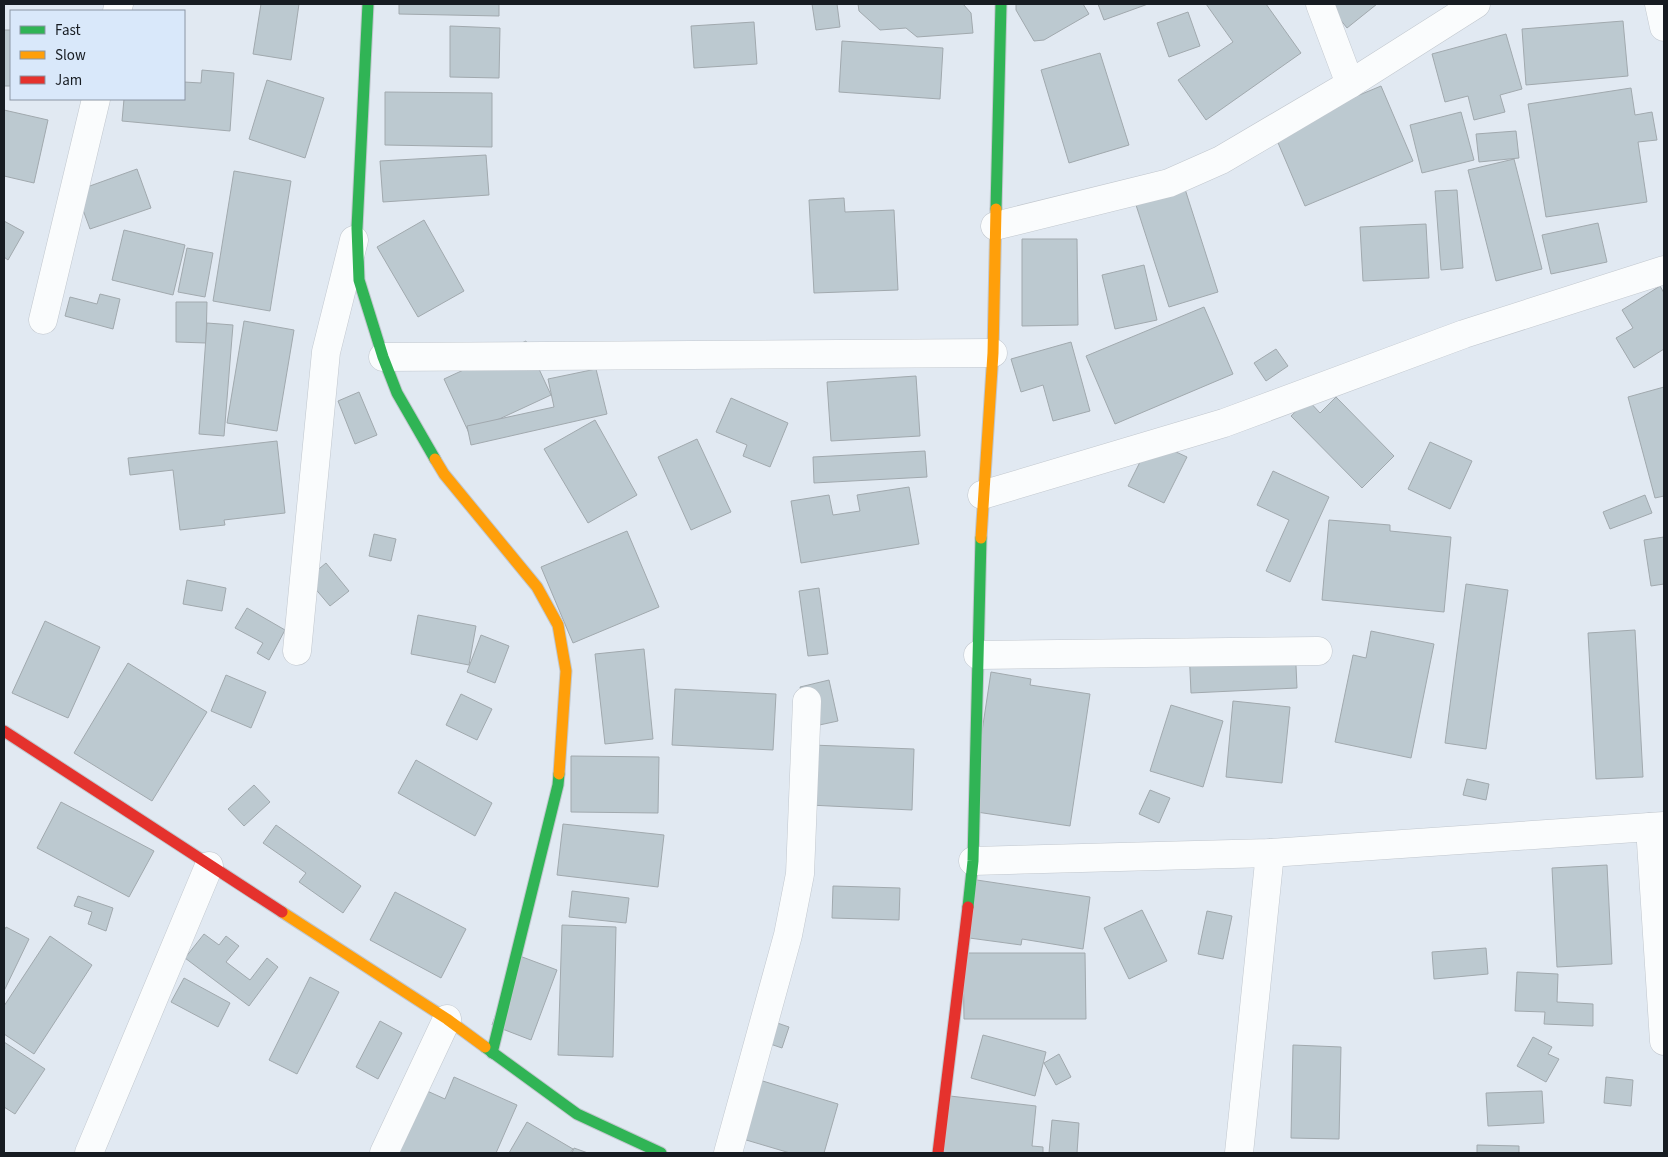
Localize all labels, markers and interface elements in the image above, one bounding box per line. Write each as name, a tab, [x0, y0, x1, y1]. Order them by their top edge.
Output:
legend	[10, 10, 185, 100]
text: Fast	[55, 20, 81, 41]
text: Slow	[55, 45, 86, 66]
text: Jam	[55, 70, 82, 91]

